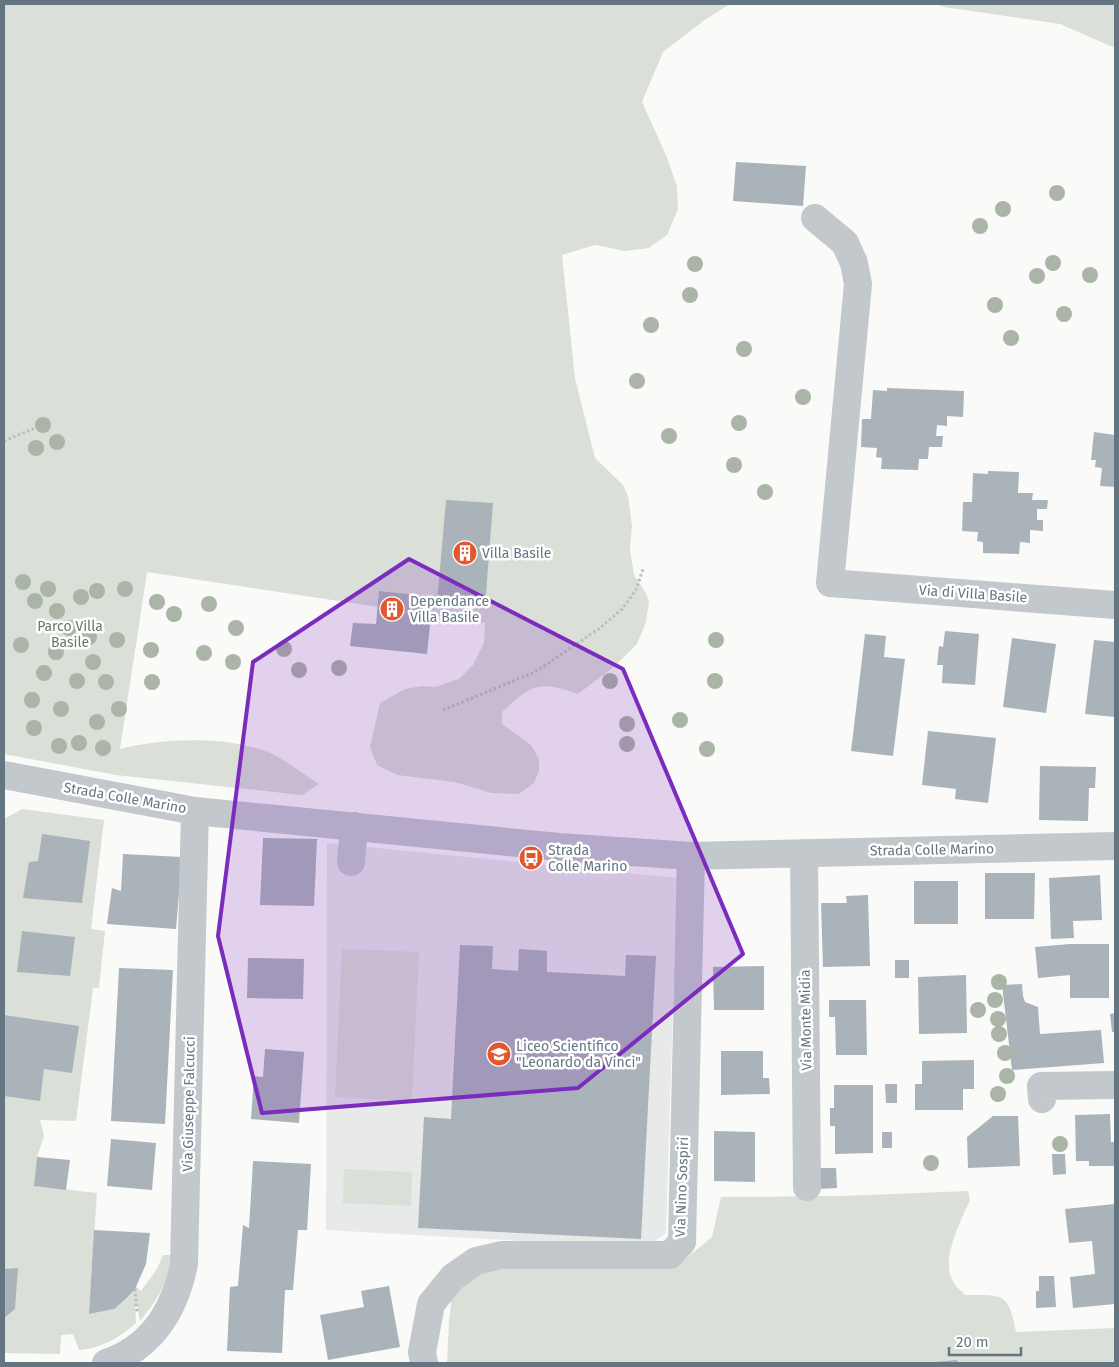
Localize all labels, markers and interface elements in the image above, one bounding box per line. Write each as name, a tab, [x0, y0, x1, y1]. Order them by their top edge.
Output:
building icon: Villa Basile	[452, 540, 478, 566]
place label: Villa Basile	[482, 545, 551, 562]
street label: Via di Villa Basile	[918, 582, 1028, 606]
place label: Dependance Villa Basile	[410, 593, 489, 626]
building icon: Dependance Villa Basile	[379, 596, 405, 622]
park label: Parco Villa Basile	[37, 618, 103, 651]
street label: Strada Colle Marino	[62, 779, 188, 817]
street label: Strada Colle Marino	[870, 840, 994, 860]
place label: Strada Colle Marino	[548, 842, 627, 875]
bus stop icon: Strada Colle Marino	[518, 845, 544, 871]
street label: Via Monte Midia	[797, 969, 815, 1071]
street label: Via Giuseppe Falcucci	[179, 1036, 199, 1172]
place label: Liceo Scientifico "Leonardo da Vinci"	[516, 1038, 641, 1071]
school or university icon: Liceo Scientifico "Leonardo da Vinci"	[486, 1041, 512, 1067]
street label: Via Nino Sospiri	[672, 1136, 692, 1238]
scale bar	[949, 1324, 1022, 1356]
text: 20 m	[956, 1333, 989, 1351]

